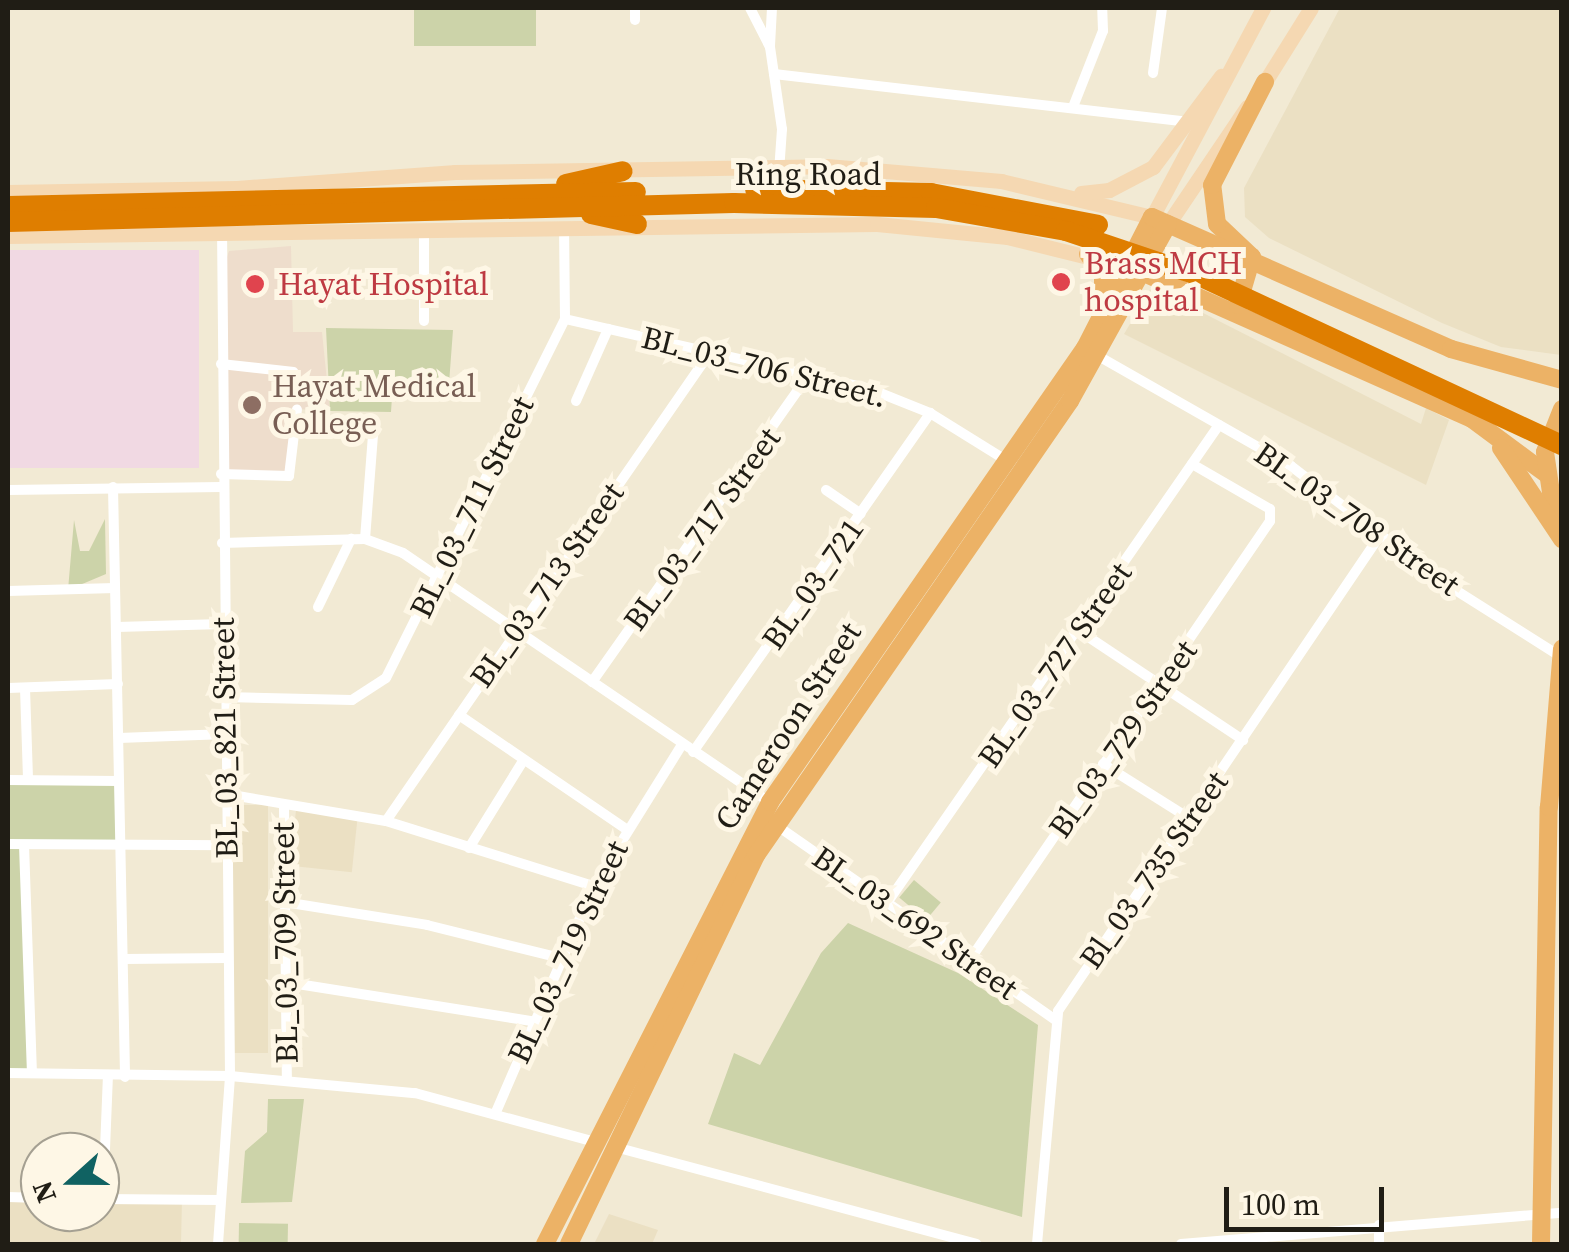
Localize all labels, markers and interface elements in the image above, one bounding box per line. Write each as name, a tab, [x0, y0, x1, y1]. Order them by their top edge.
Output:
street label: Ring Road	[735, 155, 881, 193]
place label: Brass MCH hospital	[1084, 245, 1242, 320]
place label: Hayat Hospital	[278, 265, 489, 303]
marker: Brass MCH hospital	[1048, 269, 1074, 295]
marker: Hayat Hospital	[242, 271, 268, 297]
street label: BL_03_706 Street.	[638, 318, 890, 416]
place label: Hayat Medical College	[272, 368, 476, 443]
street label: BL_03_711 Street	[402, 390, 542, 624]
marker: Hayat Medical College	[241, 394, 263, 416]
street label: BL_03_717 Street	[616, 420, 788, 638]
street label: BL_03_708 Street	[1247, 434, 1467, 604]
street label: BL_03_713 Street	[462, 475, 632, 695]
street label: BL_03_721	[754, 511, 872, 657]
street label: BL_03_727 Street	[970, 555, 1140, 775]
street label: Cameroon Street	[707, 615, 869, 837]
street label: BL_03_821 Street	[204, 617, 246, 859]
street label: Bl_03_729 Street	[1041, 633, 1205, 845]
street label: Bl_03_735 Street	[1072, 764, 1236, 976]
street label: BL_03_709 Street	[264, 822, 306, 1064]
street label: BL_03_719 Street	[500, 835, 636, 1069]
street label: BL_03_692 Street	[805, 838, 1025, 1008]
north arrow	[20, 1132, 120, 1232]
scale bar	[1229, 1167, 1389, 1229]
text: N	[22, 1176, 65, 1208]
text: 100 m	[1241, 1184, 1320, 1225]

